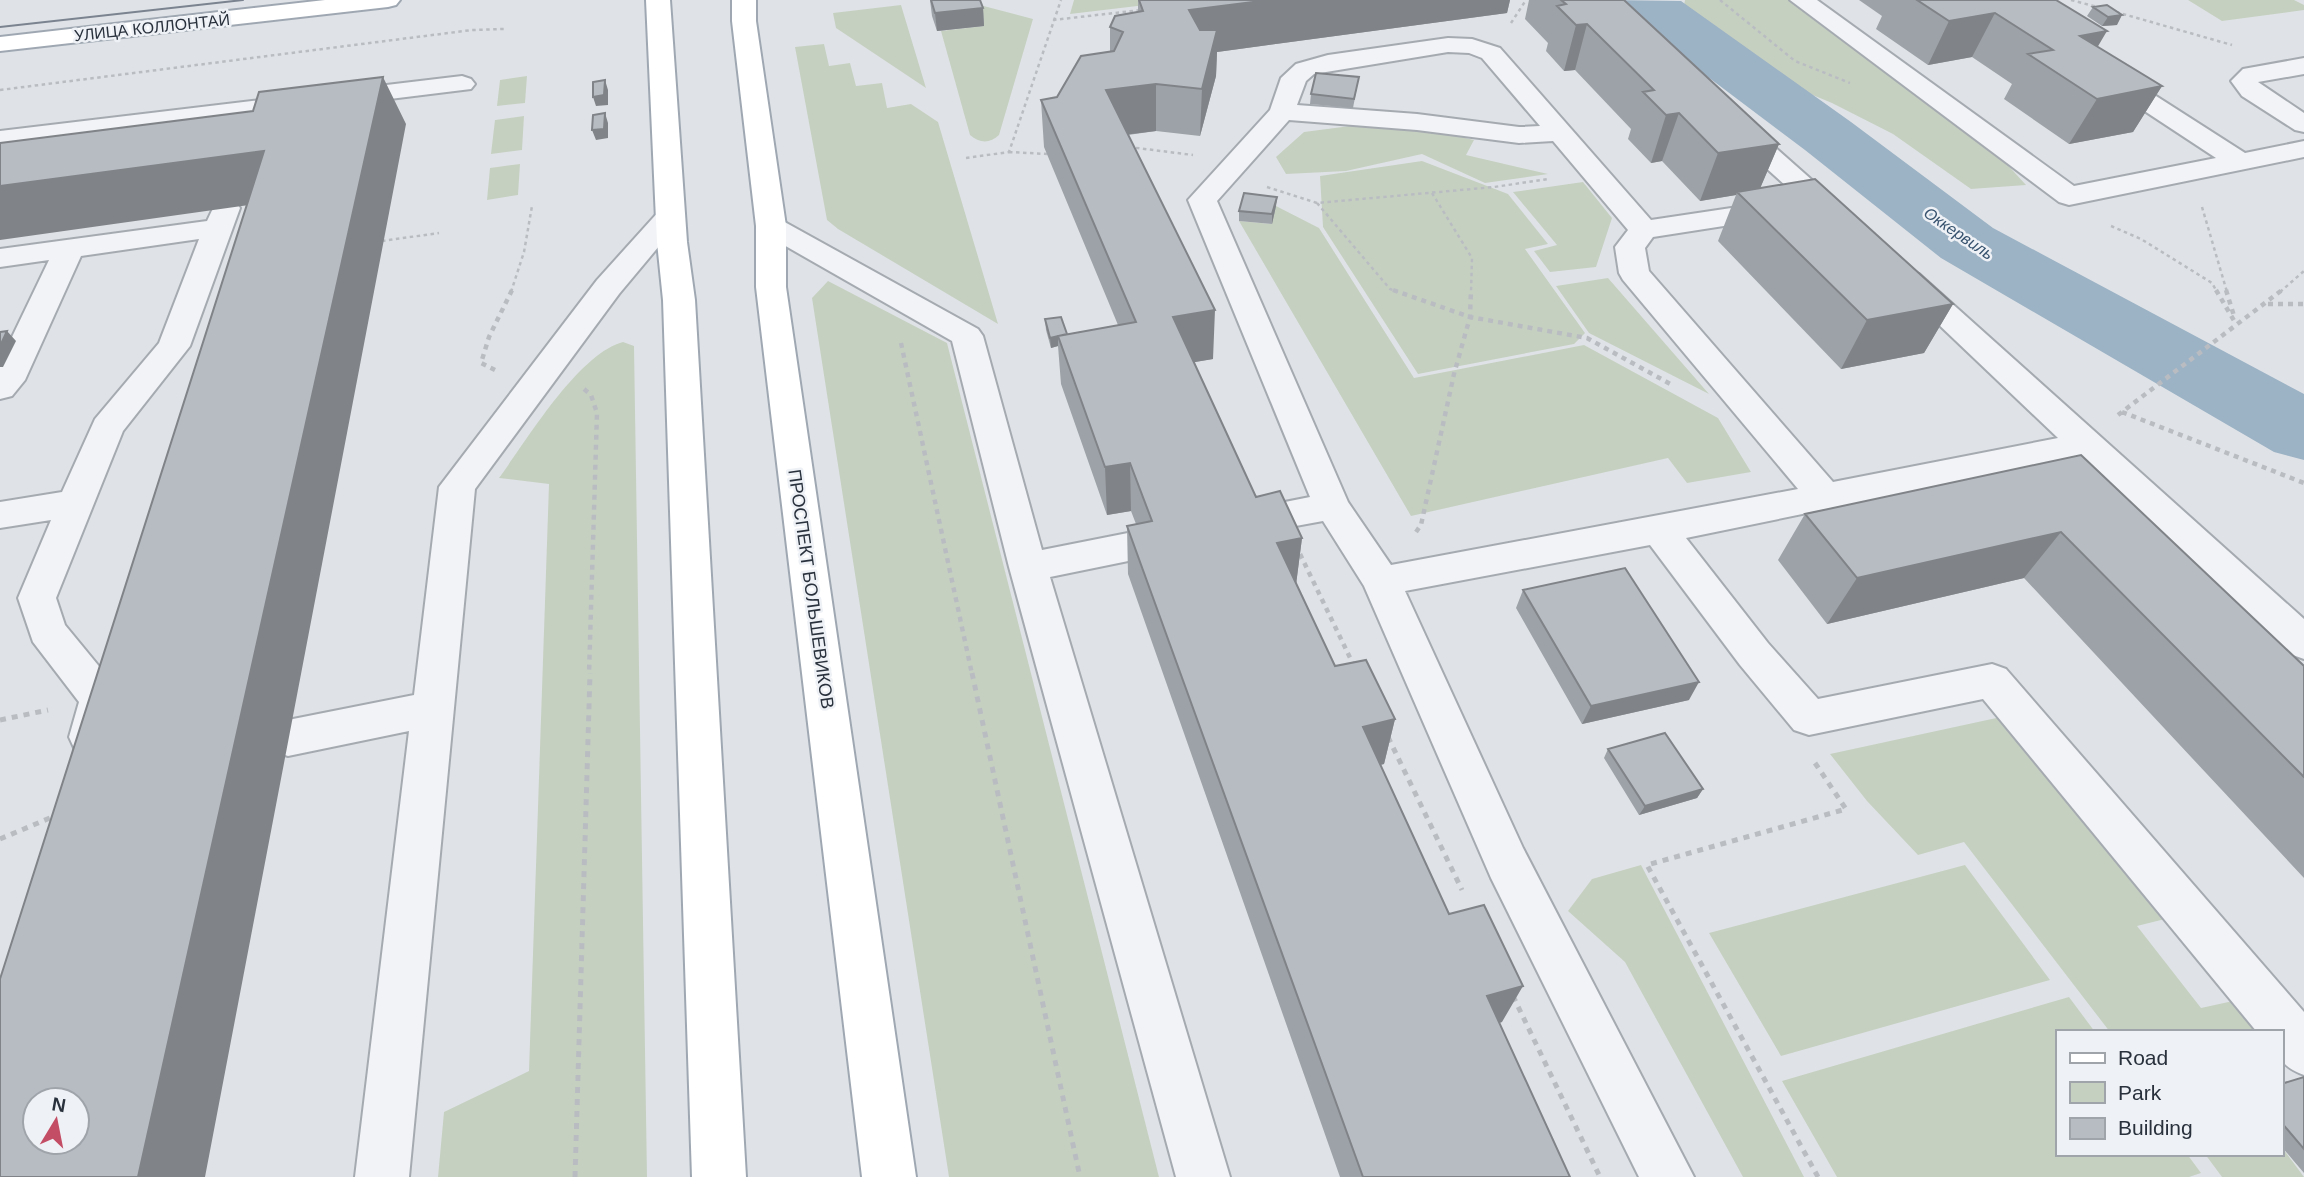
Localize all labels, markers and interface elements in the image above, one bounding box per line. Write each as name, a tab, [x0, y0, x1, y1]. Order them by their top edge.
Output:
street label: УЛИЦА КОЛЛОНТАЙ	[73, 10, 231, 44]
water label: Оккервиль	[1921, 204, 1997, 263]
street label: ПРОСПЕКТ БОЛЬШЕВИКОВ	[784, 468, 838, 710]
legend	[2056, 1030, 2283, 1156]
text: Road	[2118, 1046, 2168, 1069]
text: Park	[2118, 1081, 2162, 1104]
north arrow	[21, 1086, 91, 1156]
text: N	[50, 1093, 67, 1116]
text: Building	[2118, 1116, 2193, 1139]

